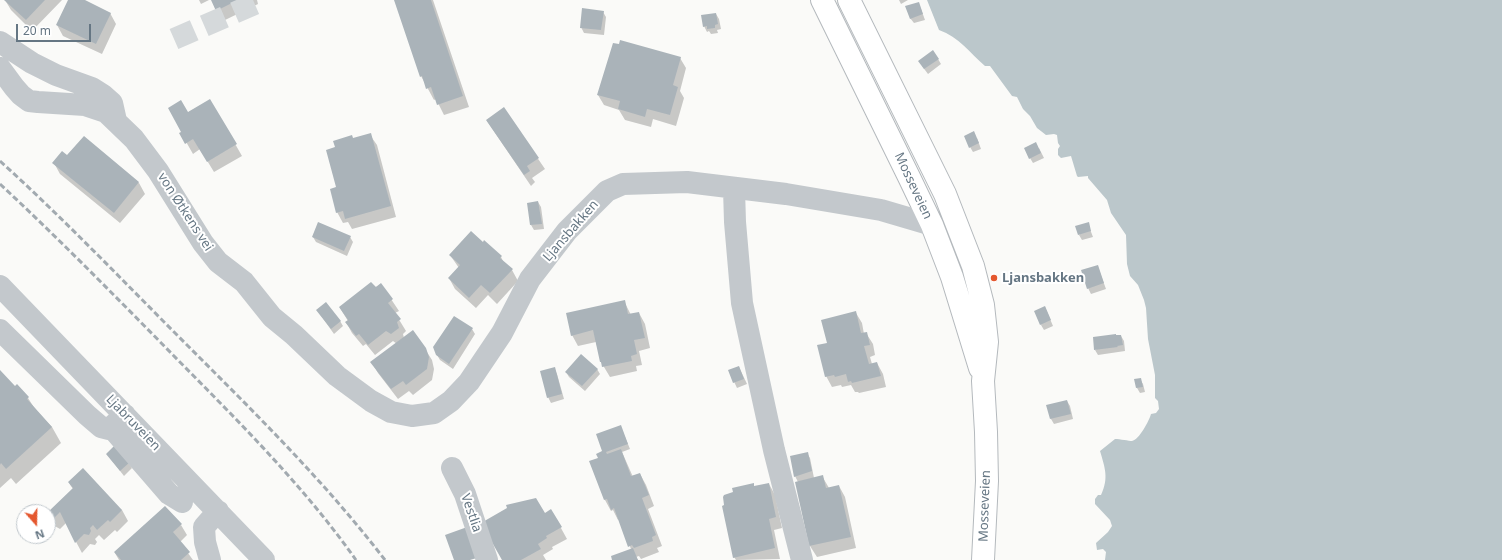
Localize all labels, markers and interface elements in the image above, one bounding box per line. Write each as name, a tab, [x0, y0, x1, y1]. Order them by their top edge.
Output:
scale bar	[18, 16, 93, 42]
text: 20 m	[23, 22, 51, 39]
street label: Mosseveien	[891, 150, 935, 222]
street label: von Øtkens vei	[154, 170, 216, 254]
street label: Ljansbakken	[540, 197, 602, 265]
place label: Ljansbakken	[1002, 270, 1084, 286]
marker: Ljansbakken	[989, 273, 999, 283]
street label: Ljabruveien	[103, 392, 163, 454]
street label: Mosseveien	[976, 470, 994, 542]
street label: Vestlia	[457, 492, 485, 534]
north arrow	[16, 504, 56, 544]
text: N	[33, 526, 47, 543]

